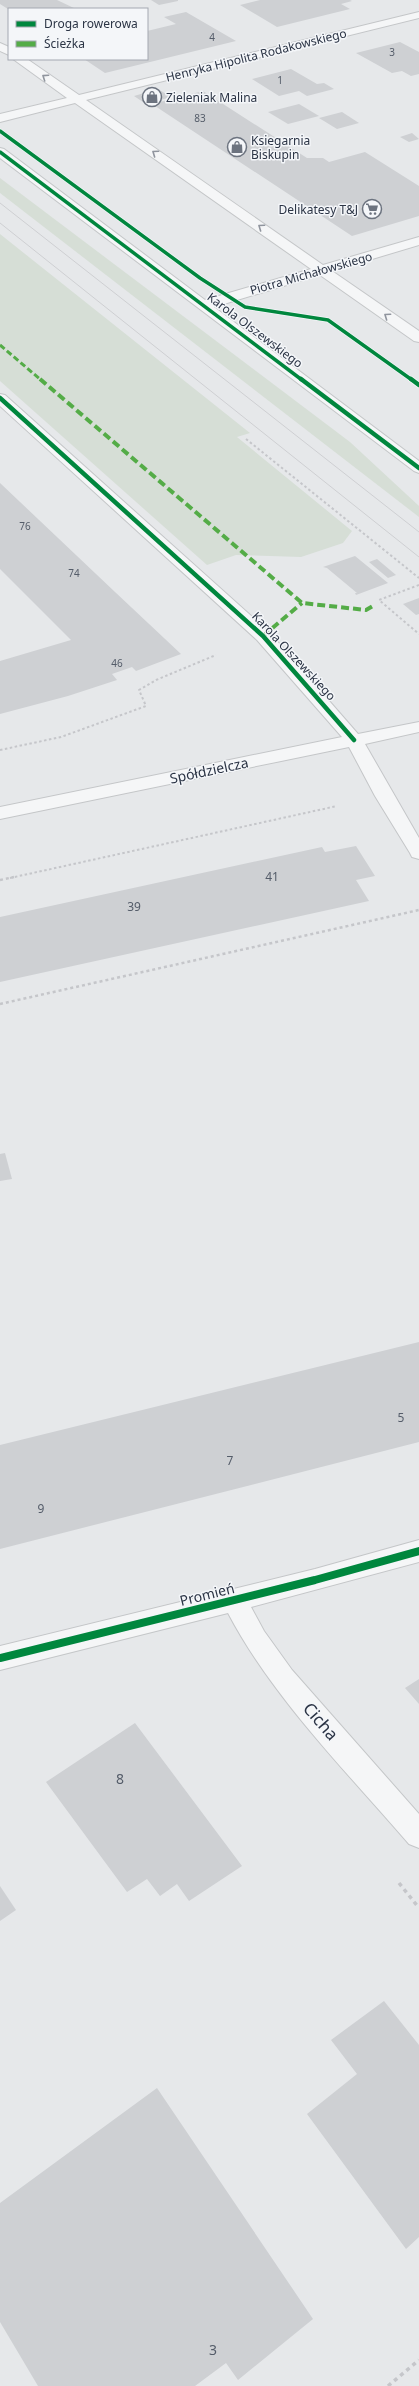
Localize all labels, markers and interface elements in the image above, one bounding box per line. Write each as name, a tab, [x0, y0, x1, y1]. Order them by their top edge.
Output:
legend	[8, 8, 148, 60]
text: Droga rowerowa	[44, 15, 138, 32]
street label: Henryka Hipolita Rodakowskiego	[164, 24, 348, 86]
house number: 4	[209, 30, 215, 44]
text: Ścieżka	[44, 35, 85, 52]
house number: 3	[389, 45, 395, 59]
house number: 1	[277, 73, 283, 87]
one-way arrow	[42, 74, 49, 82]
shop icon: Zieleniak Malina	[141, 86, 163, 108]
place label: Zieleniak Malina	[166, 89, 257, 106]
house number: 83	[194, 111, 206, 125]
place label: Ksiegarnia Biskupin	[251, 132, 310, 163]
shop icon: Ksiegarnia Biskupin	[226, 136, 248, 158]
one-way arrow	[152, 151, 159, 158]
supermarket icon: Delikatesy T&J	[361, 198, 383, 220]
place label: Delikatesy T&J	[279, 201, 358, 218]
one-way arrow	[258, 224, 265, 232]
street label: Piotra Michałowskiego	[248, 247, 374, 299]
street label: Karola Olszewskiego	[204, 288, 306, 372]
one-way arrow	[384, 313, 391, 320]
house number: 76	[19, 519, 31, 533]
house number: 74	[68, 566, 80, 580]
street label: Karola Olszewskiego	[248, 608, 340, 704]
house number: 46	[111, 656, 123, 670]
street label: Spółdzielcza	[168, 752, 250, 788]
house number: 41	[265, 868, 279, 885]
house number: 39	[127, 898, 141, 915]
house number: 5	[398, 1409, 405, 1426]
house number: 7	[227, 1452, 234, 1469]
house number: 9	[38, 1500, 45, 1517]
street label: Promień	[178, 1578, 236, 1610]
street label: Cicha	[298, 1697, 344, 1745]
house number: 8	[116, 1769, 124, 1788]
house number: 3	[209, 2340, 217, 2359]

